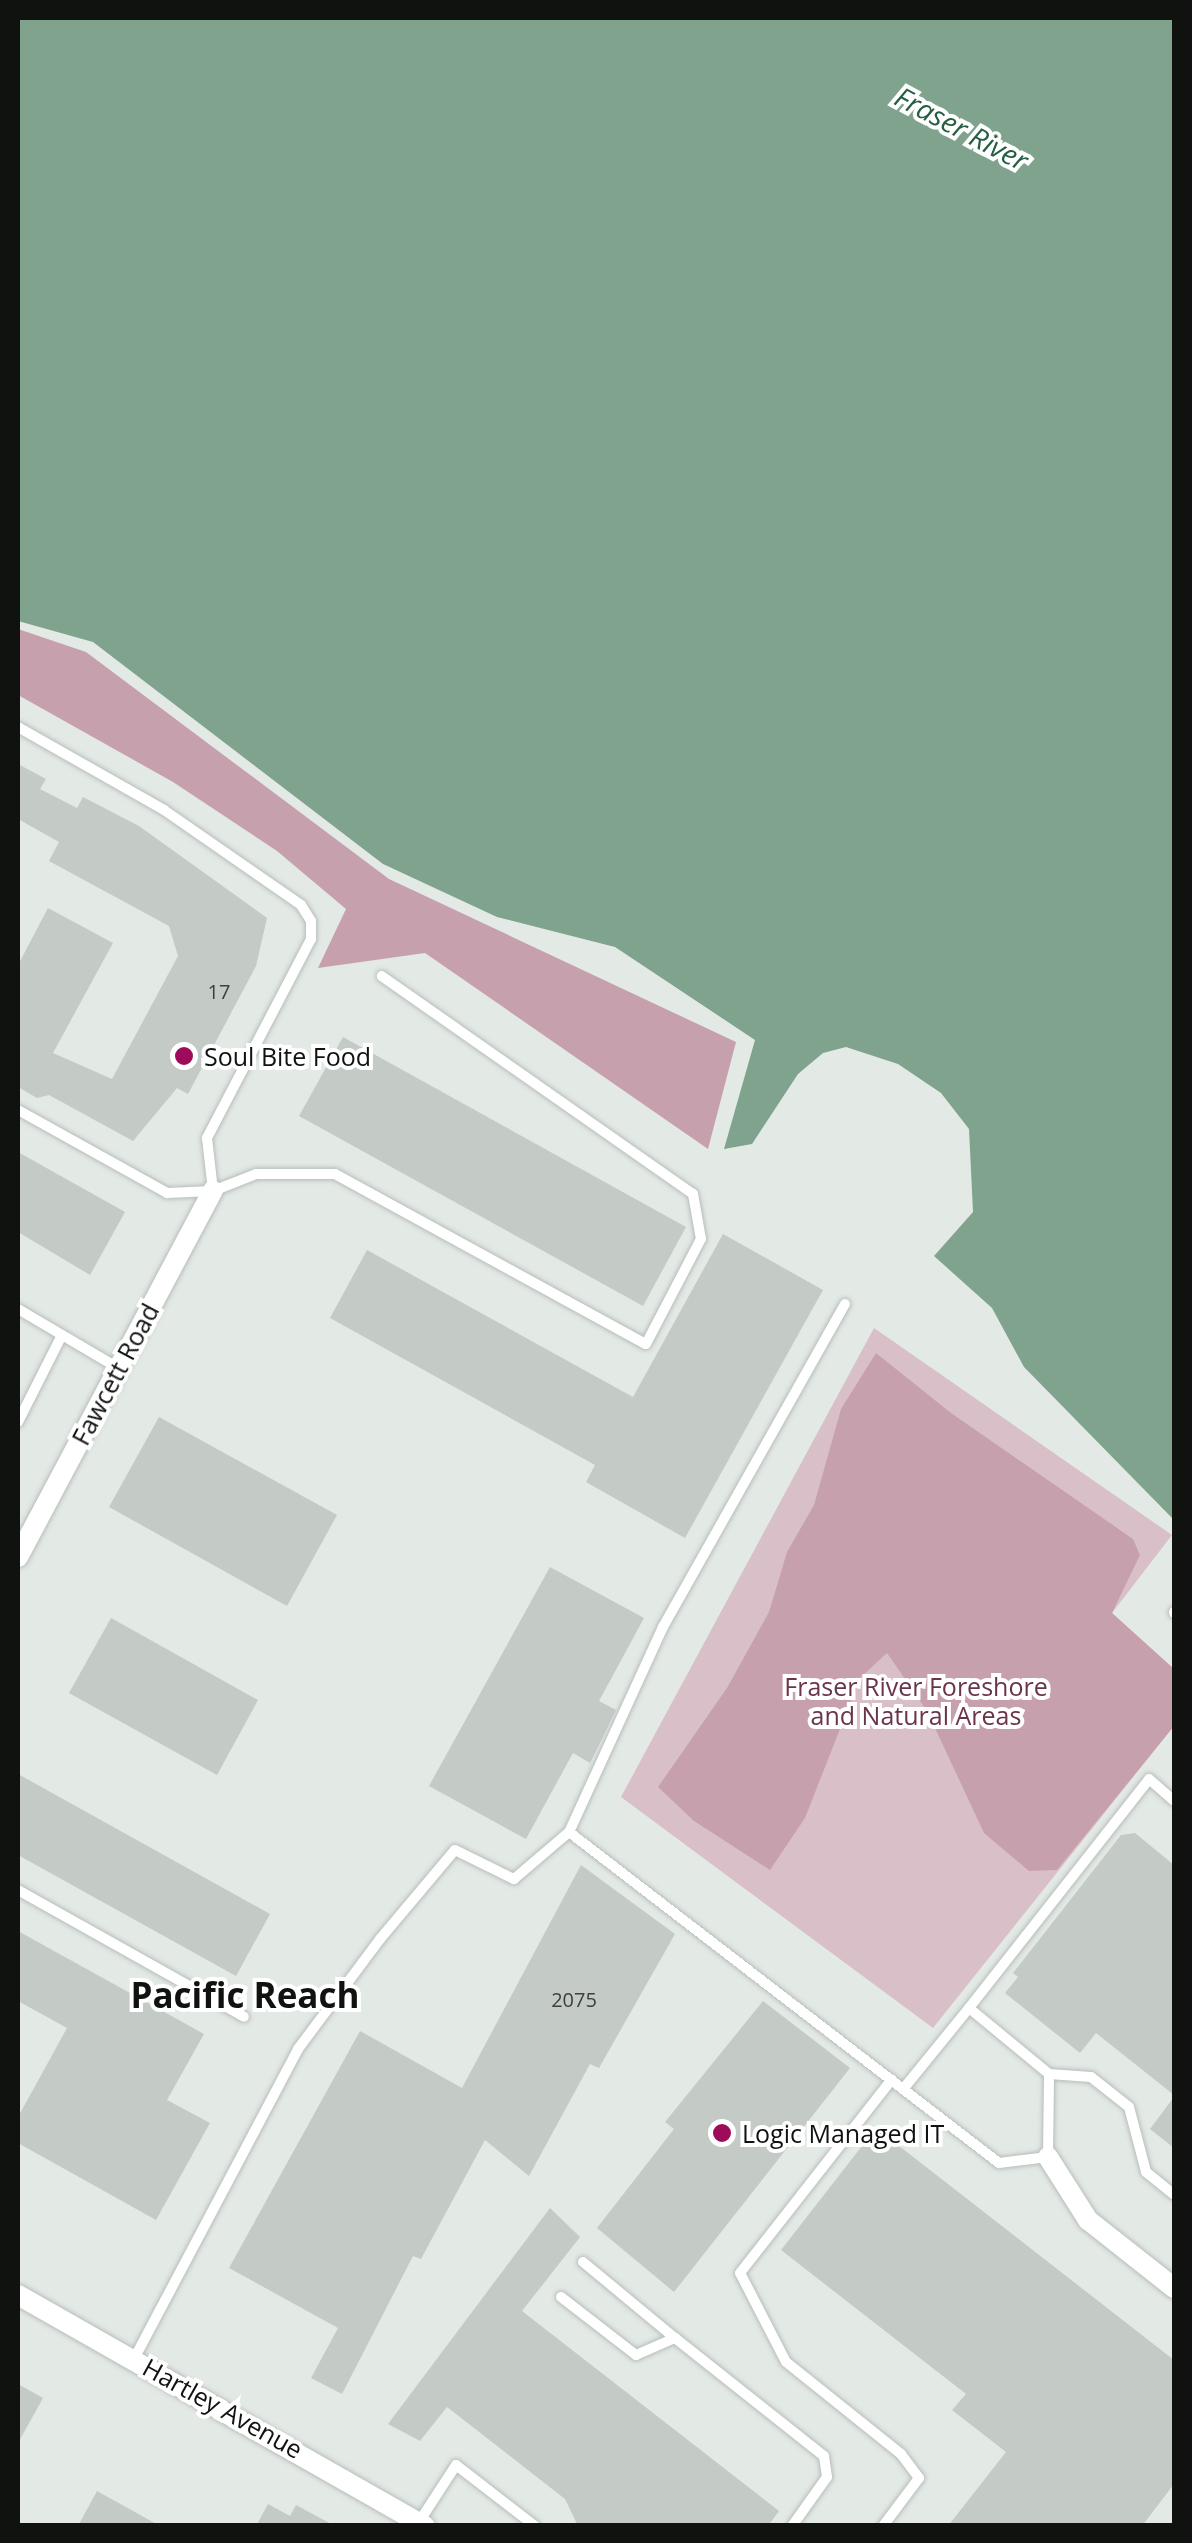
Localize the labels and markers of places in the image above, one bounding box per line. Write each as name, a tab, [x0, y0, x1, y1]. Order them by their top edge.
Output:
place label: Soul Bite Food	[204, 1041, 371, 1071]
marker: Soul Bite Food	[173, 1045, 195, 1067]
place label: Logic Managed IT	[742, 2118, 944, 2148]
marker: Logic Managed IT	[711, 2122, 733, 2144]

